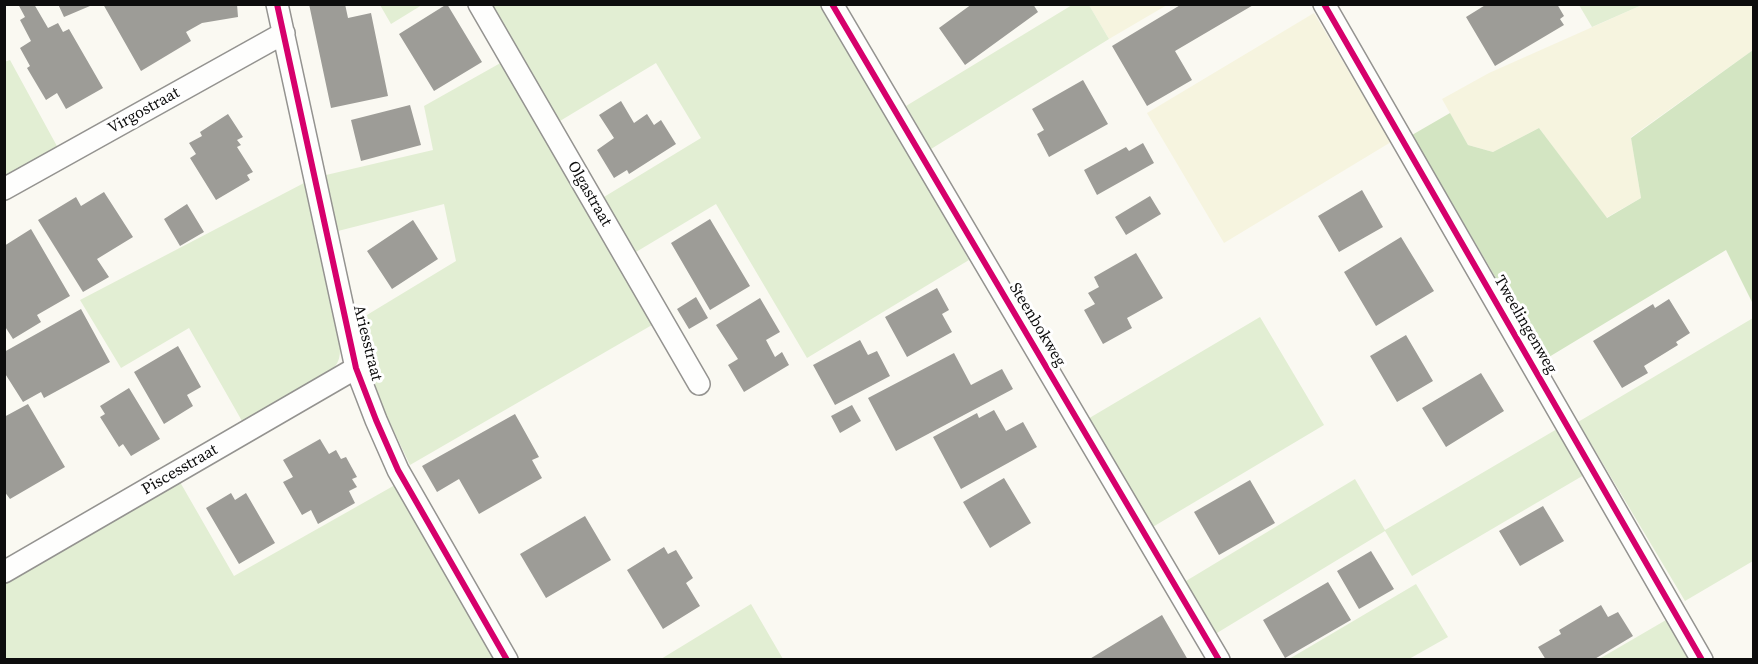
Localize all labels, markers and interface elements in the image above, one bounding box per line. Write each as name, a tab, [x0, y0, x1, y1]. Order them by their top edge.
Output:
street label: Virgostraat	[105, 83, 183, 139]
street label: Olgastraat	[563, 158, 615, 230]
street label: Tweelingenweg	[1489, 272, 1561, 378]
street label: Steenbokweg	[1005, 280, 1069, 370]
street label: Ariesstraat	[348, 303, 386, 383]
street label: Piscesstraat	[139, 441, 221, 499]

